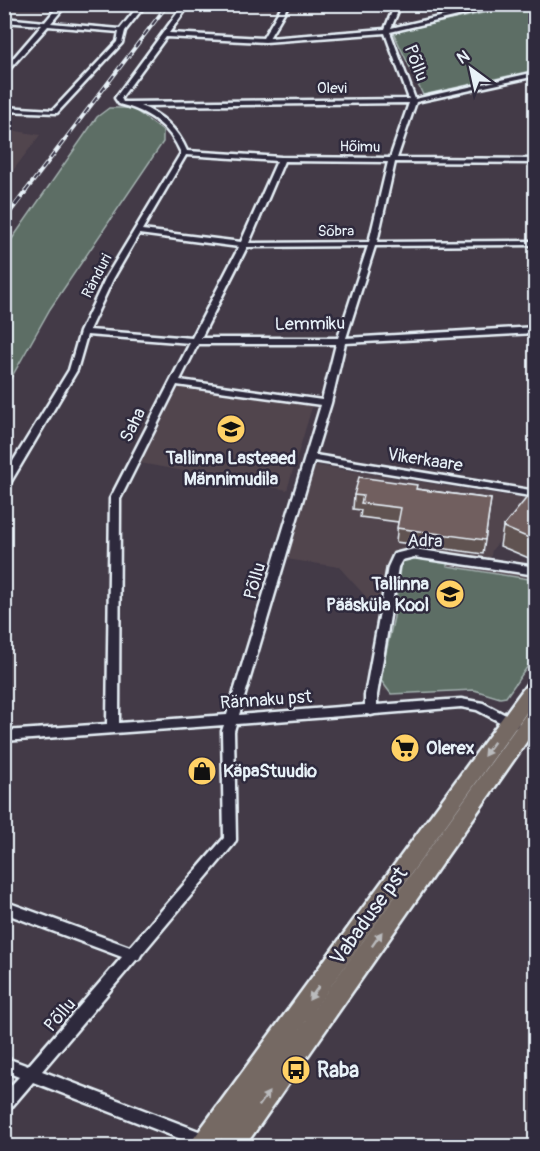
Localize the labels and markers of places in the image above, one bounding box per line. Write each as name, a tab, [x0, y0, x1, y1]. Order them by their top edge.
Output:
school or university icon: Tallinna Lasteaed Männimudila	[215, 413, 247, 445]
place label: Tallinna Lasteaed Männimudila	[165, 447, 296, 491]
place label: Tallinna Pääsküla Kool	[326, 573, 430, 617]
school or university icon: Tallinna Pääsküla Kool	[434, 578, 466, 610]
supermarket icon: Olerex	[389, 732, 421, 764]
place label: Olerex	[426, 737, 475, 760]
shop icon: KäpaStuudio	[186, 755, 218, 787]
place label: KäpaStuudio	[223, 760, 317, 783]
bus stop icon: Raba	[280, 1054, 312, 1086]
place label: Raba	[317, 1057, 359, 1084]

